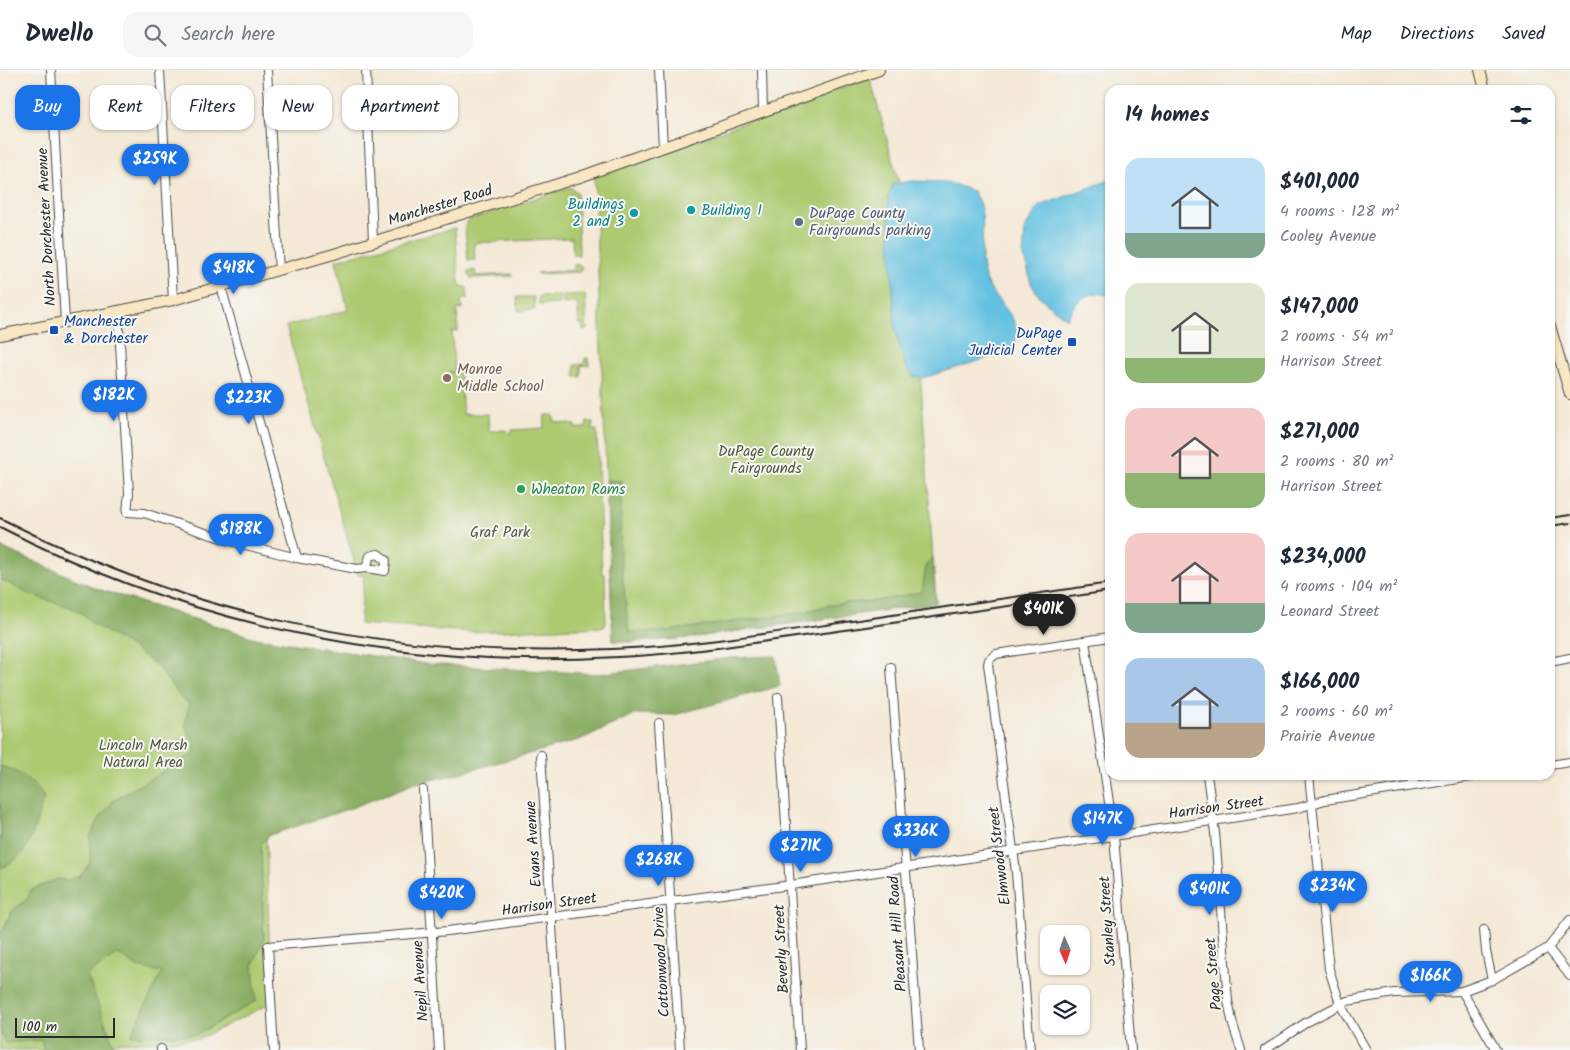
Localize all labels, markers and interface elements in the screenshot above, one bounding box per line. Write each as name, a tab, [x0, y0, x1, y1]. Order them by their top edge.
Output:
search box	[123, 12, 473, 57]
text: Dwello	[25, 15, 93, 54]
text: Search here	[181, 20, 275, 50]
text: Map	[1340, 20, 1372, 49]
text: Directions	[1400, 20, 1474, 49]
text: Saved	[1502, 20, 1545, 49]
icon: search	[141, 21, 169, 49]
chip: Buy	[15, 85, 80, 130]
chip: Rent	[90, 85, 161, 130]
chip: Filters	[171, 85, 254, 130]
chip: New	[264, 85, 332, 130]
chip: Apartment	[342, 85, 458, 130]
text: 14 homes	[1125, 99, 1210, 132]
icon: filters	[1507, 101, 1535, 129]
pin: $259K	[120, 144, 190, 186]
street label: North Dorchester Avenue	[31, 147, 63, 307]
text: $259K	[133, 147, 177, 172]
text: $401,000	[1280, 166, 1359, 199]
street label: Manchester Road	[385, 178, 496, 233]
icon: home	[1165, 178, 1225, 238]
place label: Buildings 2 and 3	[567, 193, 625, 234]
place label: Building 1	[701, 199, 762, 223]
text: 4 rooms · 128 m²	[1280, 199, 1399, 224]
place label: DuPage County Fairgrounds parking	[809, 202, 931, 243]
marker: Building 1	[685, 204, 697, 216]
marker: Buildings 2 and 3	[628, 207, 640, 219]
marker: DuPage County Fairgrounds parking	[793, 216, 805, 228]
text: Cooley Avenue	[1280, 224, 1376, 249]
pin: $418K	[199, 252, 269, 295]
text: $418K	[213, 256, 255, 281]
text: $147,000	[1280, 291, 1358, 324]
icon: home	[1165, 303, 1225, 363]
place label: Manchester & Dorchester	[64, 310, 148, 351]
place label: DuPage Judicial Center	[968, 322, 1063, 363]
marker: Manchester & Dorchester	[48, 324, 60, 336]
text: 2 rooms · 54 m²	[1280, 324, 1393, 349]
marker: DuPage Judicial Center	[1066, 336, 1078, 348]
text: Harrison Street	[1280, 349, 1382, 374]
place label: Monroe Middle School	[457, 358, 544, 399]
marker: Monroe Middle School	[441, 372, 453, 384]
pin: $182K	[79, 380, 149, 422]
pin: $223K	[214, 382, 284, 425]
text: $182K	[93, 383, 135, 408]
text: $223K	[226, 386, 272, 411]
text: $271,000	[1280, 416, 1359, 449]
icon: home	[1165, 428, 1225, 488]
park label: DuPage County Fairgrounds	[718, 440, 815, 481]
text: 2 rooms · 80 m²	[1280, 449, 1393, 474]
text: Harrison Street	[1280, 474, 1382, 499]
place label: Wheaton Rams	[531, 478, 626, 502]
marker: Wheaton Rams	[515, 483, 527, 495]
pin: $188K	[206, 514, 276, 556]
text: $188K	[220, 517, 262, 542]
park label: Graf Park	[470, 521, 531, 545]
text: $234,000	[1280, 541, 1365, 574]
icon: home	[1165, 553, 1225, 613]
text: 4 rooms · 104 m²	[1280, 574, 1397, 599]
pin: $401K	[1009, 594, 1079, 636]
text: $401K	[1024, 597, 1064, 622]
text: Leonard Street	[1280, 599, 1380, 624]
text: $166,000	[1280, 666, 1359, 699]
icon: home	[1165, 678, 1225, 738]
text: 2 rooms · 60 m²	[1280, 699, 1393, 724]
text: Prairie Avenue	[1280, 724, 1375, 749]
park label: Lincoln Marsh Natural Area	[98, 734, 188, 775]
street label: Harrison Street	[1167, 789, 1265, 827]
street label: Evans Avenue	[519, 800, 549, 888]
pin: $147K	[1068, 804, 1138, 846]
street label: Elmwood Street	[982, 805, 1018, 907]
text: $147K	[1083, 807, 1123, 832]
pin: $336K	[881, 816, 951, 858]
text: $336K	[893, 819, 939, 844]
pin: $271K	[766, 830, 836, 873]
text: $271K	[781, 834, 821, 859]
pin: $268K	[624, 844, 694, 887]
text: $268K	[636, 848, 682, 873]
pin: $234K	[1298, 870, 1368, 913]
pin: $401K	[1175, 874, 1245, 916]
text: $234K	[1310, 874, 1356, 899]
street label: Pleasant Hill Road	[882, 875, 914, 993]
street label: Stanley Street	[1093, 875, 1123, 967]
text: $401K	[1190, 877, 1230, 902]
pin: $420K	[407, 878, 477, 920]
text: $420K	[419, 881, 465, 906]
street label: Harrison Street	[500, 886, 598, 924]
street label: Beverly Street	[768, 904, 796, 994]
street label: Cottonwood Drive	[647, 906, 677, 1018]
north arrow	[1040, 925, 1090, 975]
map controls	[1040, 925, 1090, 1035]
street label: Page Street	[1199, 936, 1229, 1011]
street label: Nepil Avenue	[406, 939, 436, 1022]
pin: $166K	[1396, 960, 1466, 1003]
text: $166K	[1410, 964, 1452, 989]
button: layers	[1040, 985, 1090, 1035]
scale bar	[15, 1015, 115, 1038]
text: 100 m	[22, 1016, 57, 1038]

